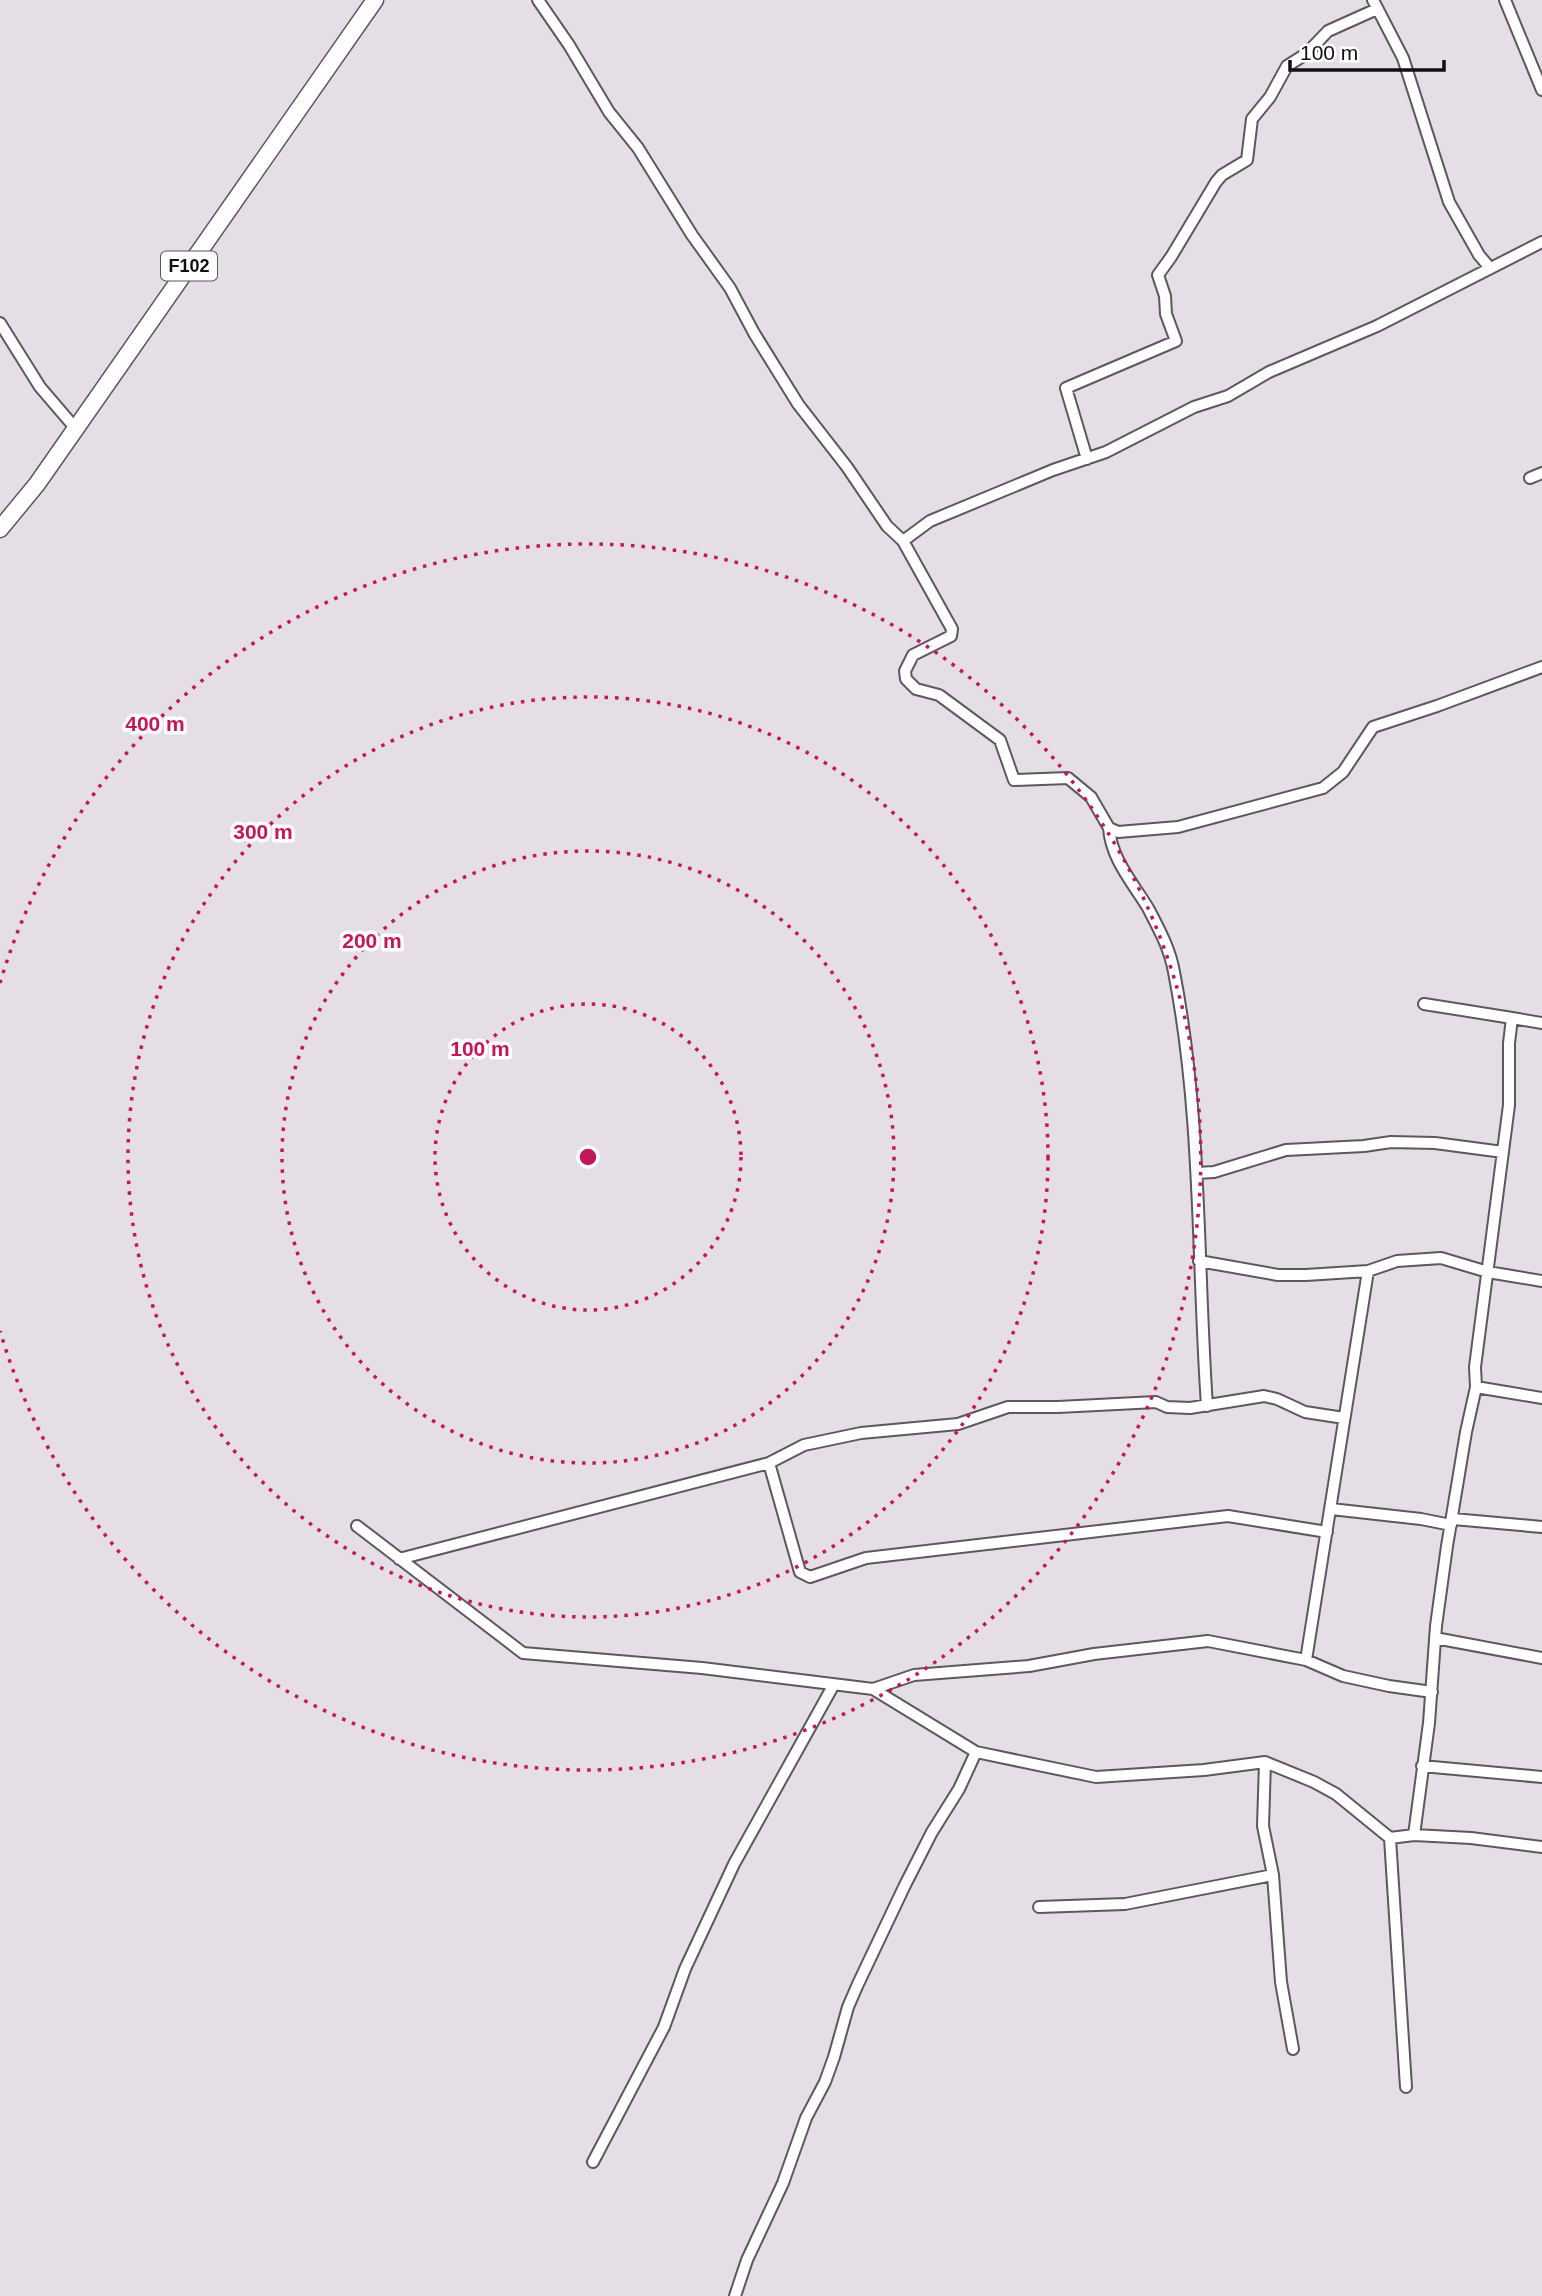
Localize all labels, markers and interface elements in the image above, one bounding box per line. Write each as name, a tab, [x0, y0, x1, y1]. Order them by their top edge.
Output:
scale bar	[1290, 28, 1444, 72]
text: 100 m	[1300, 41, 1358, 64]
road number: F102	[161, 252, 217, 280]
text: 400 m	[125, 712, 185, 735]
text: 300 m	[233, 820, 293, 843]
text: 200 m	[342, 929, 402, 952]
text: 100 m	[450, 1037, 510, 1060]
centre of rings	[576, 1145, 600, 1169]

